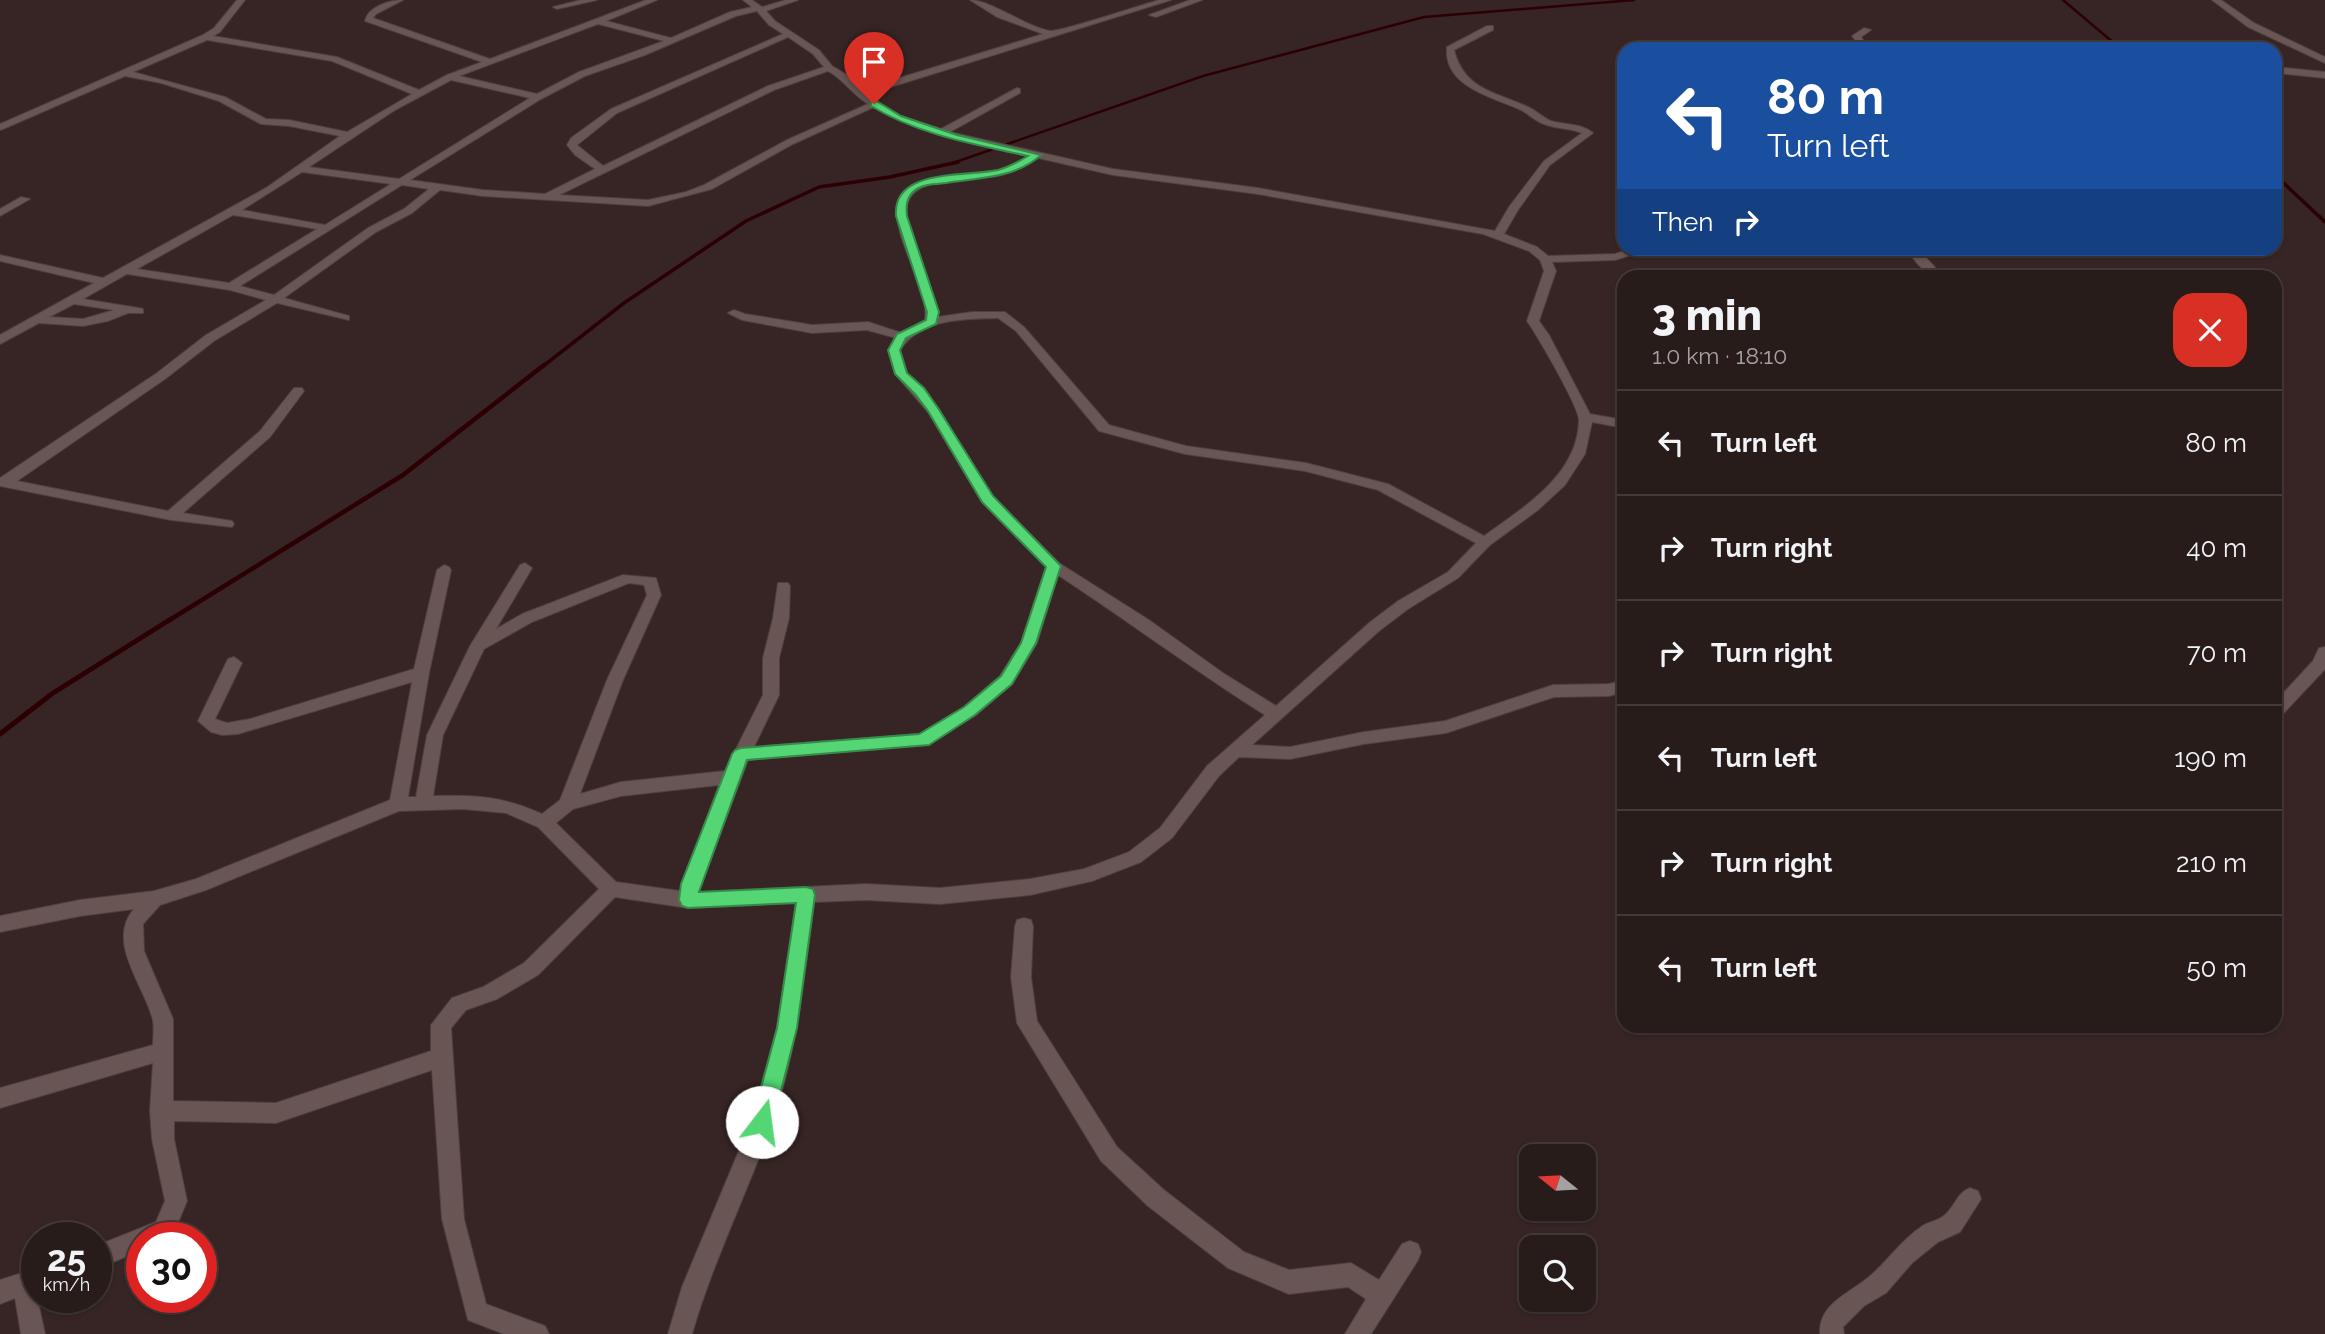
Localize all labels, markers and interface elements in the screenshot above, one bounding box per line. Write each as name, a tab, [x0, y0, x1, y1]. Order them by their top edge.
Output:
pin	[844, 32, 904, 104]
icon: arrive	[855, 43, 893, 81]
text: 80 m	[1767, 68, 1884, 125]
icon: left	[1652, 70, 1743, 161]
text: Turn left	[1767, 127, 1889, 164]
icon: right	[1727, 203, 1765, 241]
text: Then	[1652, 207, 1713, 237]
text: 3 min	[1652, 291, 1762, 340]
button: close	[2173, 293, 2247, 367]
text: 1.0 km · 18:10	[1652, 342, 1787, 369]
icon: left	[1652, 424, 1690, 462]
text: Turn left	[1711, 428, 1817, 458]
text: 80 m	[2185, 428, 2247, 458]
icon: right	[1652, 529, 1690, 567]
text: Turn right	[1711, 533, 1832, 563]
text: 40 m	[2186, 533, 2247, 563]
icon: right	[1652, 634, 1690, 672]
text: Turn right	[1711, 638, 1832, 668]
text: 70 m	[2187, 638, 2247, 668]
icon: left	[1652, 739, 1690, 777]
text: Turn left	[1711, 743, 1817, 773]
text: 190 m	[2174, 743, 2247, 773]
icon: right	[1652, 844, 1690, 882]
text: Turn right	[1711, 848, 1832, 878]
text: 210 m	[2176, 848, 2247, 878]
icon: left	[1652, 949, 1690, 987]
text: Turn left	[1711, 953, 1817, 983]
text: 50 m	[2186, 953, 2247, 983]
position arrow	[725, 1085, 799, 1159]
north arrow	[1519, 1144, 1596, 1222]
map controls	[1519, 1144, 1596, 1312]
speed limit sign: 30	[126, 1222, 217, 1313]
button: search	[1519, 1235, 1596, 1312]
text: 25	[47, 1238, 86, 1279]
text: km/h	[43, 1274, 90, 1295]

